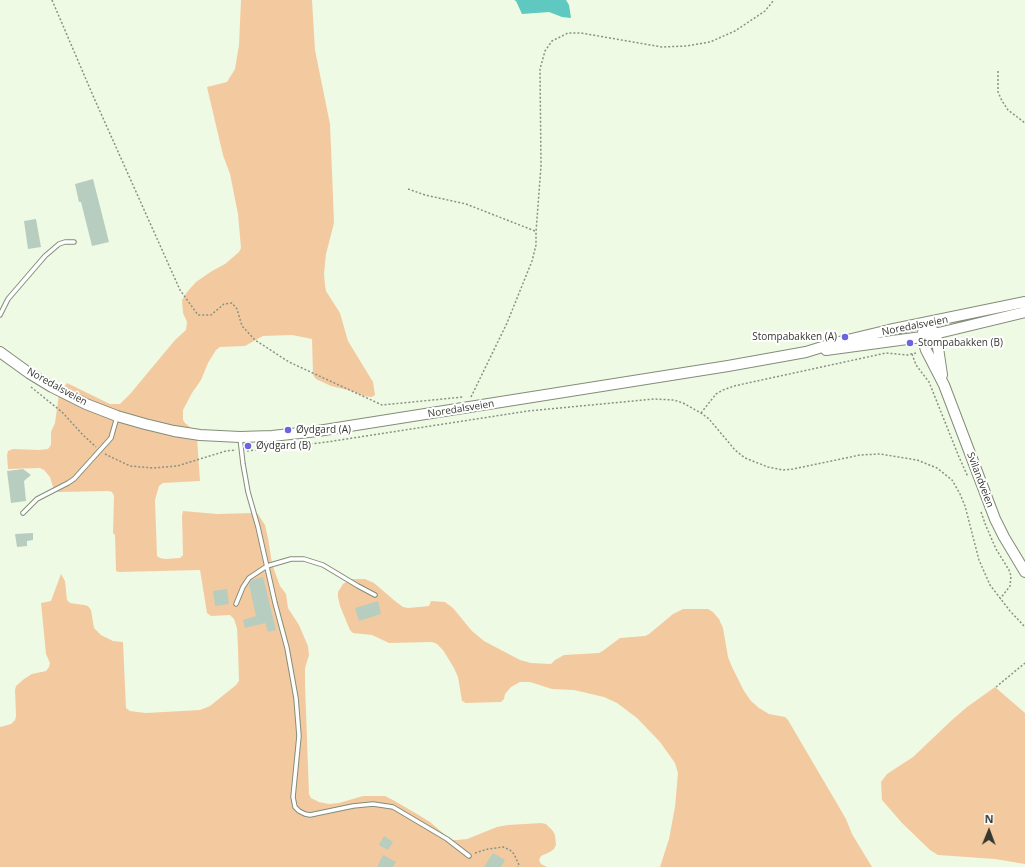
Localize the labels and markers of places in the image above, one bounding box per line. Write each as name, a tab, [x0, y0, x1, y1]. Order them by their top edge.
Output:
place label: Stompabakken (A)	[752, 331, 837, 343]
marker: Stompabakken (A)	[840, 332, 850, 342]
place label: Stompabakken (B)	[918, 337, 1003, 349]
marker: Stompabakken (B)	[905, 338, 915, 348]
place label: Øydgard (A)	[296, 424, 351, 436]
marker: Øydgard (A)	[283, 425, 293, 435]
place label: Øydgard (B)	[256, 440, 311, 452]
marker: Øydgard (B)	[243, 441, 253, 451]

